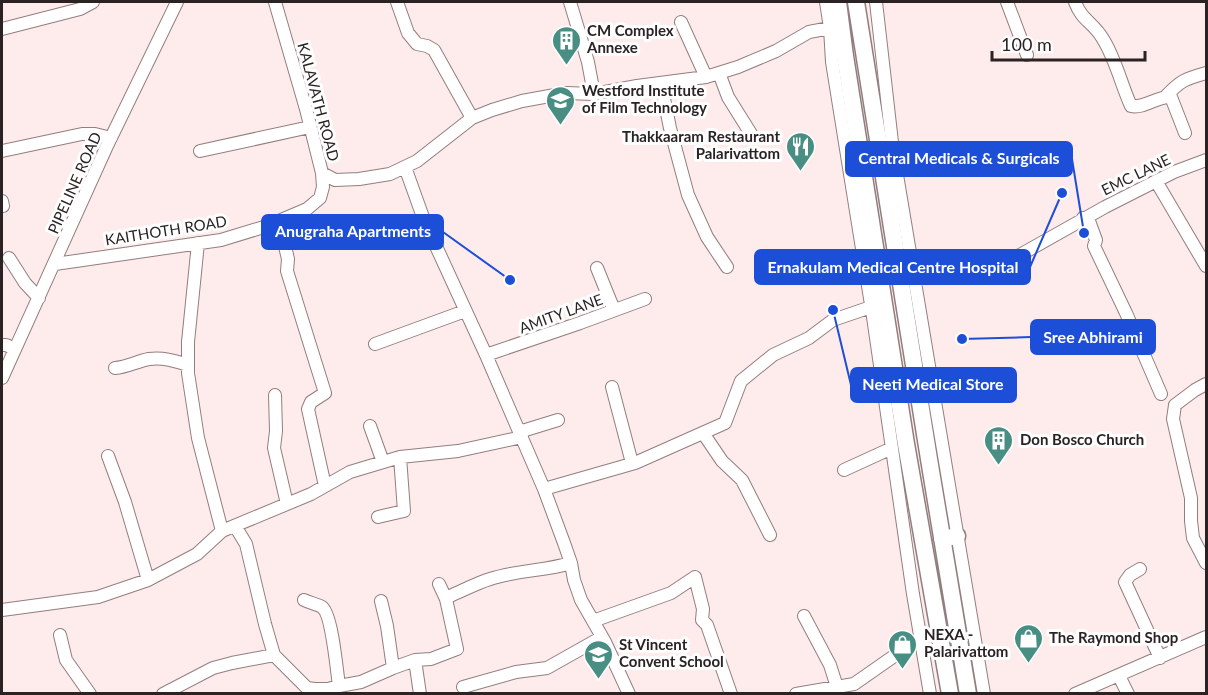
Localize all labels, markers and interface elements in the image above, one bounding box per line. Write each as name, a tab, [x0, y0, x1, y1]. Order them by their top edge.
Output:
place label: CM Complex Annexe	[586, 21, 674, 56]
building icon: CM Complex Annexe	[550, 24, 582, 66]
scale bar	[992, 24, 1145, 62]
text: 100 m	[1001, 33, 1052, 55]
street label: KALAVATH ROAD	[294, 40, 343, 163]
place label: Westford Institute of Film Technology	[582, 81, 707, 116]
school or university icon: Westford Institute of Film Technology	[545, 84, 577, 126]
place label: Thakkaaram Restaurant Palarivattom	[622, 127, 780, 162]
street label: PIPELINE ROAD	[44, 129, 105, 236]
restaurant icon: Thakkaaram Restaurant Palarivattom	[785, 130, 817, 172]
callout: Central Medicals & Surgicals	[846, 142, 1072, 176]
text: Central Medicals & Surgicals	[858, 148, 1060, 167]
street label: EMC LANE	[1098, 150, 1173, 199]
street label: KAITHOTH ROAD	[104, 212, 228, 249]
callout: Anugraha Apartments	[262, 215, 443, 249]
text: Anugraha Apartments	[274, 221, 431, 240]
callout: Ernakulam Medical Centre Hospital	[755, 250, 1030, 284]
text: Ernakulam Medical Centre Hospital	[768, 257, 1018, 276]
street label: AMITY LANE	[516, 290, 605, 337]
callout: Sree Abhirami	[1031, 320, 1155, 354]
text: Sree Abhirami	[1043, 327, 1143, 346]
callout: Neeti Medical Store	[851, 368, 1016, 402]
text: Neeti Medical Store	[862, 374, 1004, 393]
building icon: Don Bosco Church	[983, 424, 1015, 466]
place label: Don Bosco Church	[1020, 430, 1144, 448]
shop icon: The Raymond Shop	[1012, 622, 1044, 664]
place label: NEXA - Palarivattom	[924, 625, 1008, 660]
shop icon: NEXA - Palarivattom	[887, 628, 919, 670]
place label: The Raymond Shop	[1049, 628, 1178, 646]
place label: St Vincent Convent School	[619, 635, 724, 670]
school or university icon: St Vincent Convent School	[582, 638, 614, 680]

